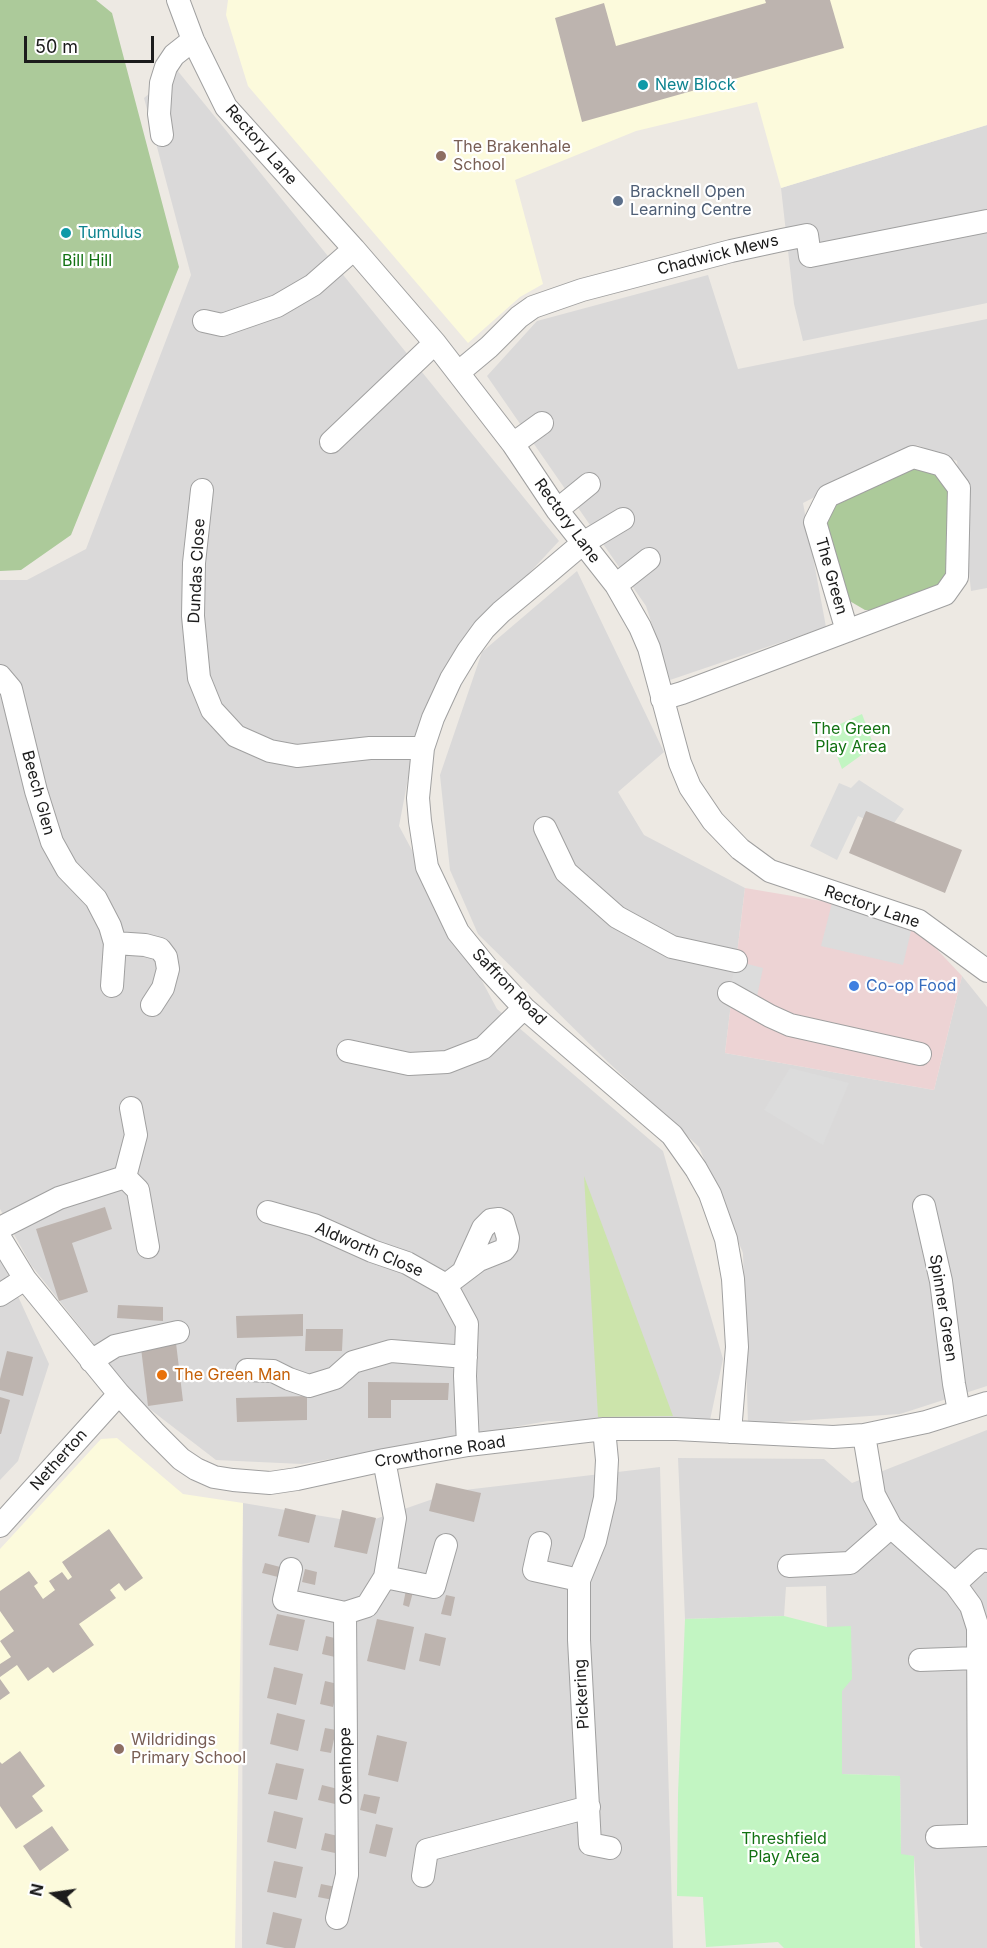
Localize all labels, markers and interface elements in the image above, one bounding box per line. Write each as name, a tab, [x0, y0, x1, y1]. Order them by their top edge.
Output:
scale bar	[27, 24, 158, 62]
text: 50 m	[35, 36, 78, 57]
place label: New Block	[655, 75, 736, 95]
marker: New Block	[636, 78, 650, 92]
street label: Rectory Lane	[221, 101, 301, 189]
place label: The Brakenhale School	[453, 137, 571, 175]
marker: The Brakenhale School	[434, 149, 448, 163]
place label: Bracknell Open Learning Centre	[630, 182, 752, 220]
marker: Bracknell Open Learning Centre	[611, 194, 625, 208]
place label: Tumulus	[78, 223, 142, 243]
marker: Tumulus	[59, 226, 73, 240]
street label: Chadwick Mews	[655, 231, 781, 279]
park label: Bill Hill	[62, 251, 112, 271]
street label: Rectory Lane	[530, 475, 604, 567]
street label: Dundas Close	[185, 518, 209, 624]
street label: The Green	[811, 535, 851, 617]
park label: The Green Play Area	[811, 719, 891, 757]
street label: Beech Glen	[17, 749, 59, 837]
street label: Rectory Lane	[822, 882, 922, 932]
street label: Saffron Road	[468, 945, 550, 1029]
place label: Co-op Food	[866, 976, 956, 996]
marker: Co-op Food	[847, 979, 861, 993]
street label: Aldworth Close	[312, 1219, 426, 1281]
street label: Spinner Green	[925, 1253, 961, 1363]
place label: The Green Man	[174, 1365, 291, 1385]
marker: The Green Man	[155, 1368, 169, 1382]
street label: Netherton	[27, 1425, 91, 1495]
street label: Crowthorne Road	[373, 1432, 507, 1472]
street label: Pickering	[571, 1658, 593, 1730]
street label: Oxenhope	[336, 1727, 356, 1805]
place label: Wildridings Primary School	[131, 1730, 246, 1768]
marker: Wildridings Primary School	[112, 1742, 126, 1756]
park label: Threshfield Play Area	[741, 1829, 827, 1867]
north arrow	[24, 1864, 84, 1924]
text: N	[25, 1882, 48, 1898]

